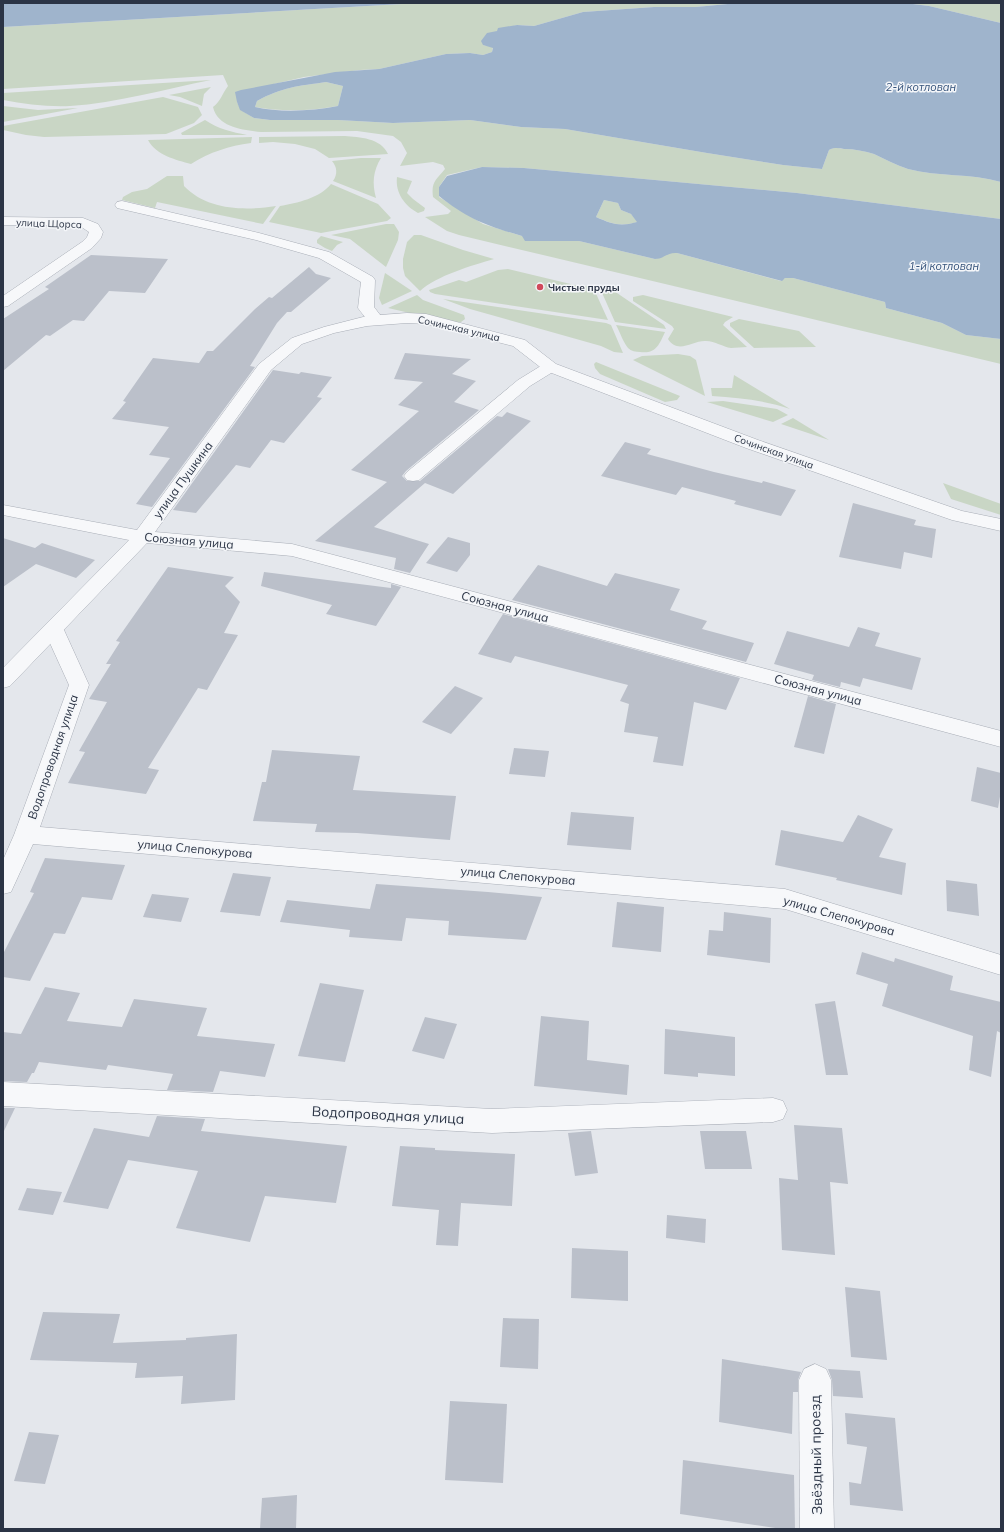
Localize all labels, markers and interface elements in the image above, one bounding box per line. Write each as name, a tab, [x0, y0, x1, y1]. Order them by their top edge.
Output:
water label: 2-й котлован	[886, 80, 957, 94]
street label: улица Щорса	[16, 216, 82, 231]
water label: 1-й котлован	[909, 259, 980, 273]
place label: Чистые пруды	[548, 281, 620, 294]
marker: Чистые пруды	[535, 282, 545, 292]
street label: Сочинская улица	[417, 313, 501, 344]
street label: Сочинская улица	[732, 431, 815, 472]
street label: улица Пушкина	[150, 438, 216, 521]
street label: Союзная улица	[144, 529, 234, 552]
street label: Союзная улица	[460, 588, 550, 625]
street label: Союзная улица	[773, 671, 863, 708]
street label: Водопроводная улица	[24, 692, 81, 821]
street label: улица Слепокурова	[137, 836, 253, 861]
street label: улица Слепокурова	[460, 863, 576, 888]
street label: улица Слепокурова	[782, 892, 897, 939]
street label: Водопроводная улица	[311, 1102, 465, 1128]
street label: Звёздный проезд	[806, 1394, 826, 1515]

